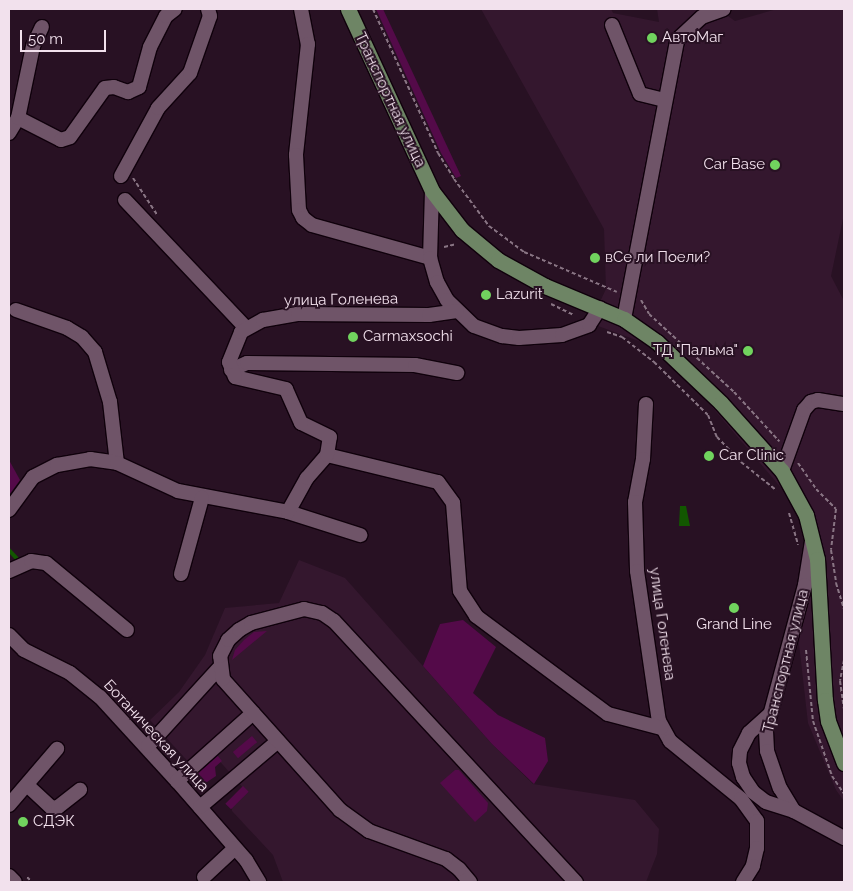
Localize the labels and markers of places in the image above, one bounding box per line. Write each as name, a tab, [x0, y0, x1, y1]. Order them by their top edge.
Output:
place label: АвтоМаг	[662, 29, 723, 47]
marker: АвтоМаг	[646, 32, 658, 44]
place label: Car Base	[703, 156, 765, 174]
marker: Car Base	[769, 159, 781, 171]
place label: вСе ли Поели?	[605, 249, 710, 267]
marker: вСе ли Поели?	[589, 252, 601, 264]
place label: Lazurit	[496, 286, 543, 304]
marker: Lazurit	[480, 289, 492, 301]
place label: Carmaxsochi	[363, 328, 453, 346]
marker: Carmaxsochi	[347, 331, 359, 343]
place label: ТД "Пальма"	[653, 342, 738, 360]
marker: ТД "Пальма"	[742, 345, 754, 357]
place label: Car Clinic	[719, 447, 784, 465]
marker: Car Clinic	[703, 450, 715, 462]
marker: Grand Line	[728, 602, 740, 614]
place label: Grand Line	[696, 616, 772, 634]
place label: СДЭК	[33, 813, 75, 831]
marker: СДЭК	[17, 816, 29, 828]

